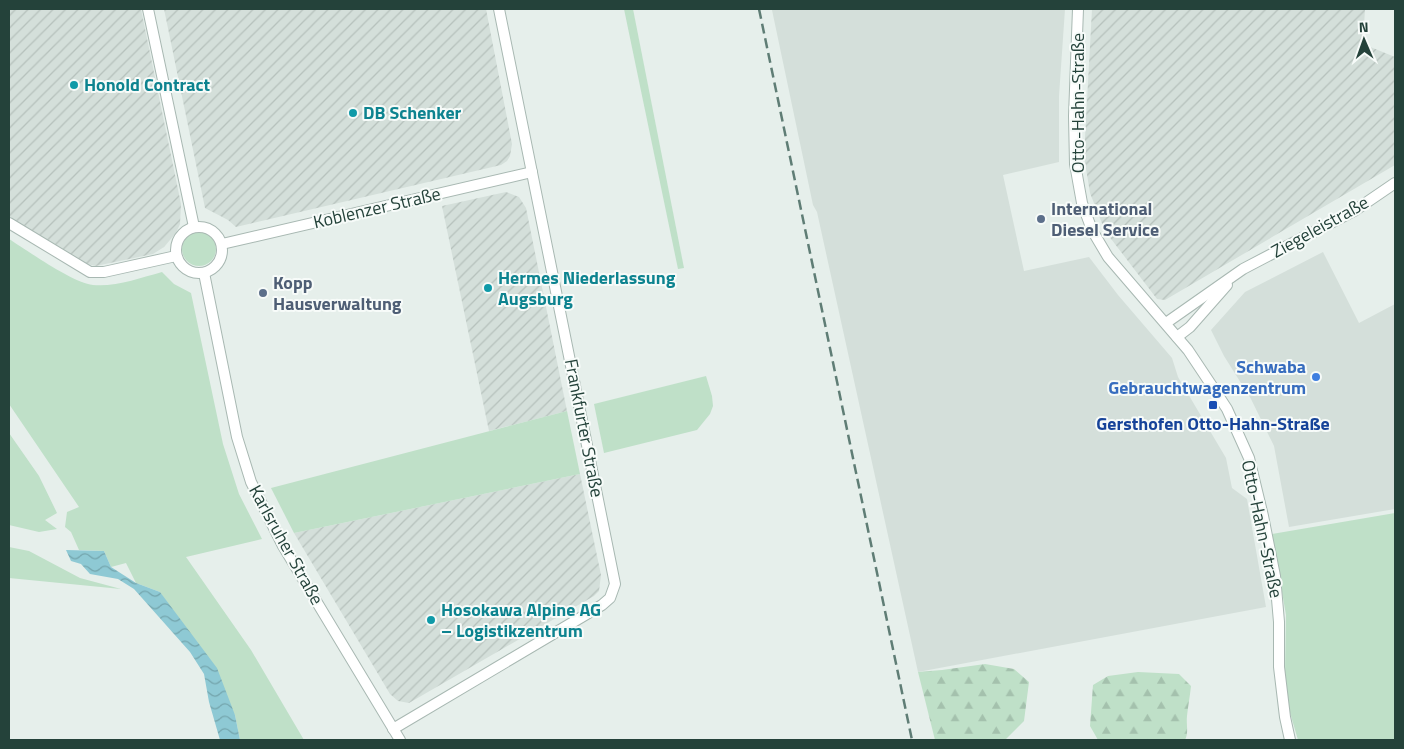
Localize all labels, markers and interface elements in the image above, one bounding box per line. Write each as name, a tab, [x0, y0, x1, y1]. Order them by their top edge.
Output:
north arrow	[1339, 15, 1389, 65]
text: N	[1358, 16, 1369, 37]
street label: Otto-Hahn-Straße	[1064, 33, 1091, 173]
place label: Honold Contract	[84, 71, 211, 98]
marker: Honold Contract	[68, 79, 80, 91]
place label: DB Schenker	[363, 99, 462, 126]
marker: DB Schenker	[347, 107, 359, 119]
street label: Koblenzer Straße	[311, 180, 443, 235]
street label: Ziegeleistraße	[1266, 189, 1373, 264]
place label: International Diesel Service	[1051, 195, 1159, 243]
marker: International Diesel Service	[1035, 213, 1047, 225]
place label: Hermes Niederlassung Augsburg	[498, 264, 676, 312]
place label: Kopp Hausverwaltung	[273, 269, 402, 317]
marker: Hermes Niederlassung Augsburg	[482, 282, 494, 294]
marker: Kopp Hausverwaltung	[257, 287, 269, 299]
place label: Schwaba Gebrauchtwagenzentrum	[1108, 353, 1306, 401]
street label: Frankfurter Straße	[558, 356, 611, 499]
marker: Schwaba Gebrauchtwagenzentrum	[1310, 371, 1322, 383]
marker: Gersthofen Otto-Hahn-Straße	[1207, 399, 1219, 411]
place label: Gersthofen Otto-Hahn-Straße	[1096, 410, 1330, 437]
street label: Otto-Hahn-Straße	[1235, 457, 1290, 600]
street label: Karlsruher Straße	[242, 480, 331, 610]
place label: Hosokawa Alpine AG – Logistikzentrum	[441, 596, 601, 644]
marker: Hosokawa Alpine AG – Logistikzentrum	[425, 614, 437, 626]

